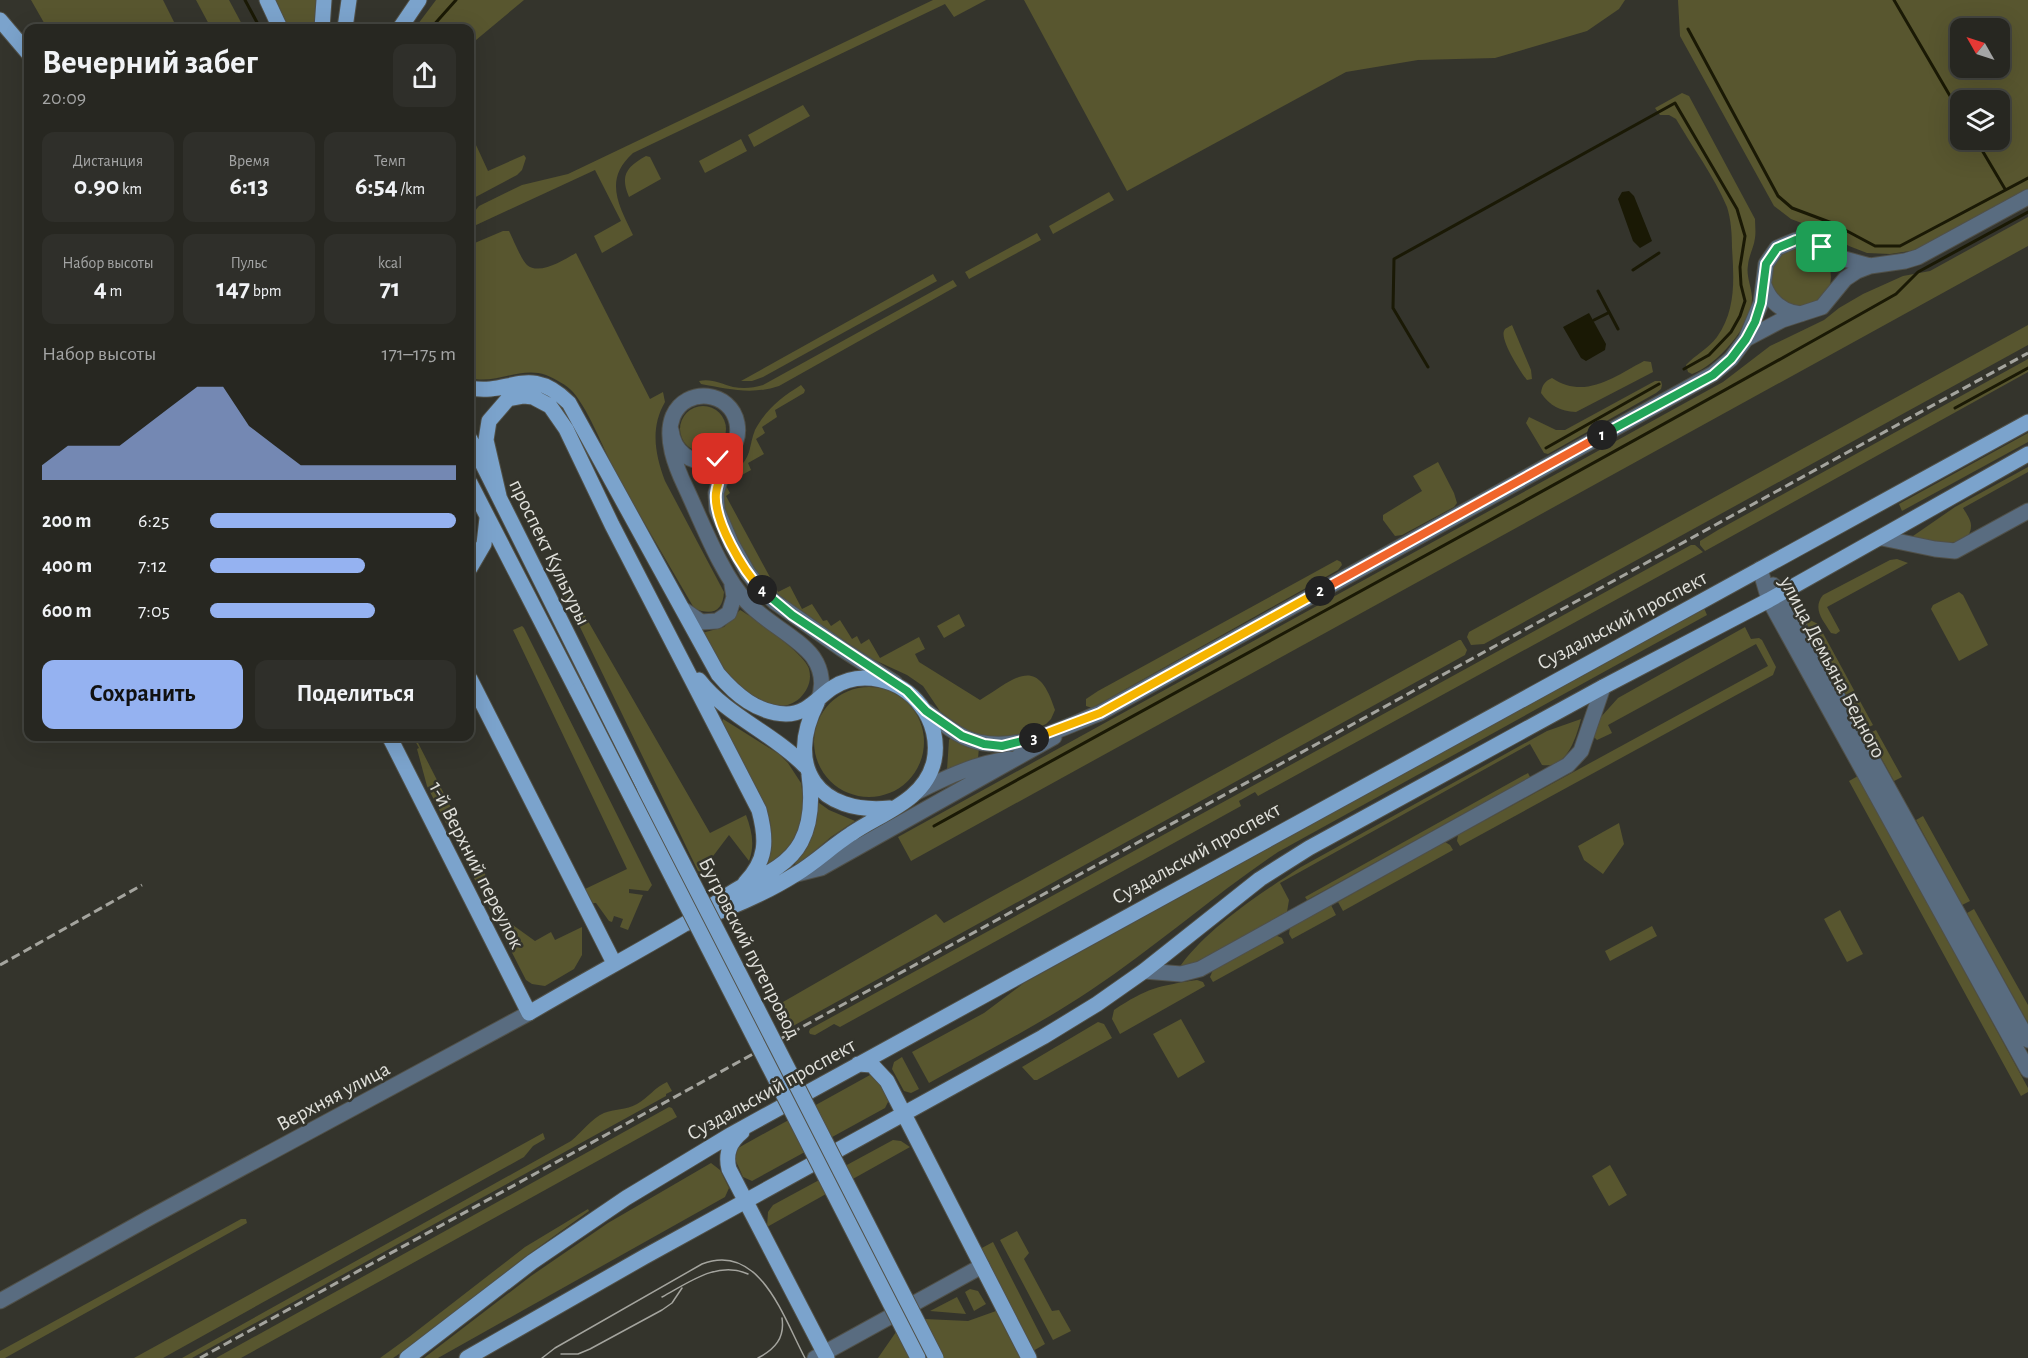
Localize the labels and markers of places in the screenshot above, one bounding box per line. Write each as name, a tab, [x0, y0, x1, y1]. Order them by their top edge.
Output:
pin	[1796, 221, 1847, 272]
pin: 1	[1587, 420, 1617, 450]
pin	[692, 433, 743, 484]
pin: 4	[747, 575, 777, 605]
pin: 2	[1305, 576, 1335, 606]
pin: 3	[1019, 723, 1049, 753]

